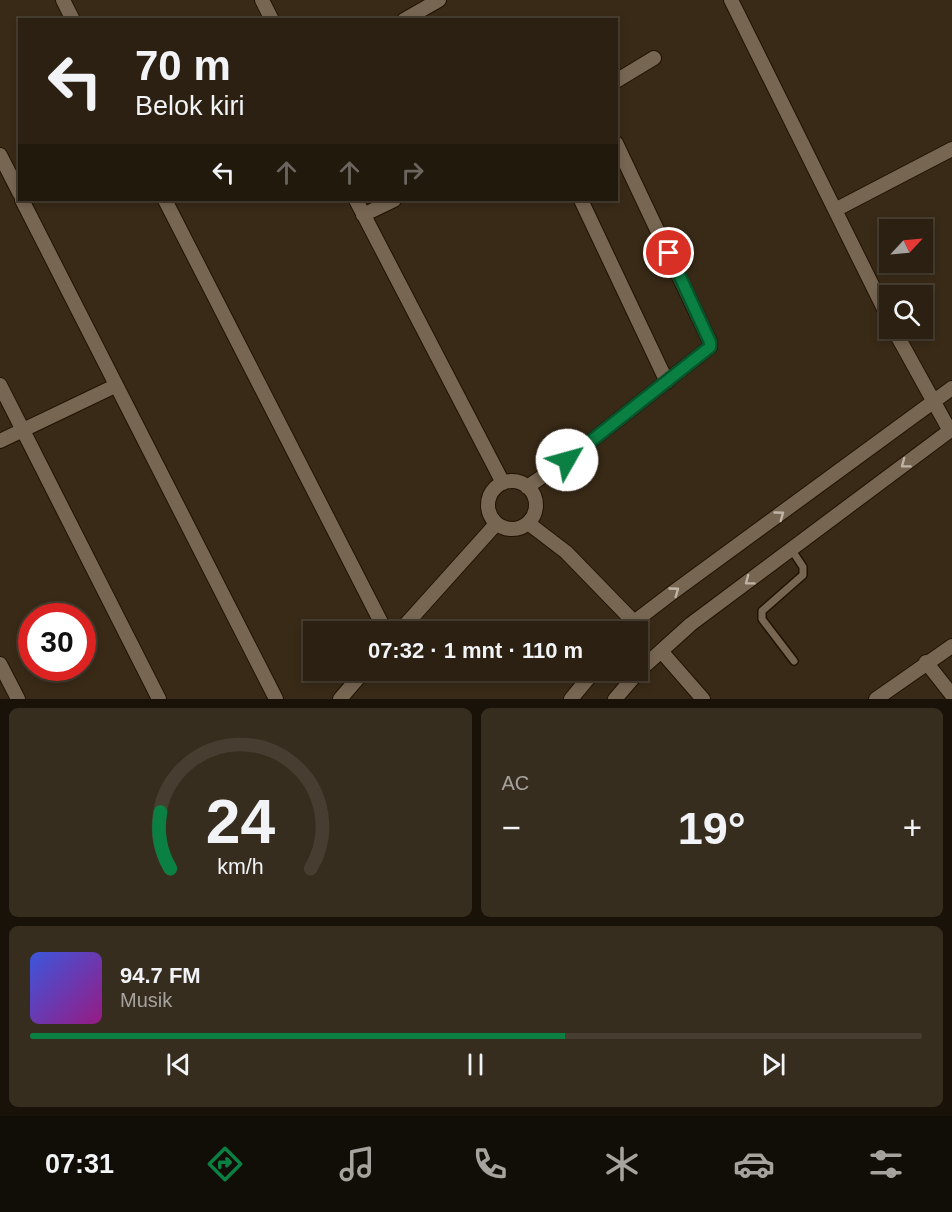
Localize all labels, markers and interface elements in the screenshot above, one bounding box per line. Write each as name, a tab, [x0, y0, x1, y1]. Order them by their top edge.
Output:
icon: left	[36, 42, 114, 120]
text: 70 m	[135, 42, 231, 89]
text: Belok kiri	[135, 91, 245, 121]
icon: left	[207, 156, 240, 189]
icon: ahead	[270, 156, 303, 189]
icon: ahead	[333, 156, 366, 189]
icon: right	[396, 156, 429, 189]
north arrow	[879, 219, 933, 273]
map controls	[879, 219, 933, 339]
pin	[643, 227, 694, 278]
icon: arrive	[652, 236, 685, 269]
button: search	[879, 285, 933, 339]
position arrow	[535, 428, 599, 492]
one-way arrow	[901, 457, 912, 468]
one-way arrow	[774, 511, 785, 522]
one-way arrow	[745, 573, 756, 584]
one-way arrow	[668, 587, 679, 598]
speed limit sign: 30	[18, 603, 96, 681]
text: 07:32 · 1 mnt · 110 m	[368, 638, 583, 663]
text: AC	[502, 772, 529, 794]
text: 24	[206, 787, 275, 856]
text: 19°	[678, 803, 746, 854]
text: −	[502, 809, 521, 846]
text: +	[903, 809, 922, 846]
text: km/h	[217, 856, 263, 880]
text: 94.7 FM	[120, 963, 201, 988]
text: Musik	[120, 989, 172, 1011]
icon: previous	[162, 1048, 195, 1081]
icon: pause	[459, 1048, 492, 1081]
icon: next	[757, 1048, 790, 1081]
icon: directions	[204, 1143, 246, 1185]
icon: music	[336, 1143, 378, 1185]
icon: phone	[469, 1143, 511, 1185]
icon: climate	[601, 1143, 643, 1185]
icon: car	[733, 1143, 775, 1185]
icon: filters	[865, 1143, 907, 1185]
text: 07:31	[45, 1149, 114, 1179]

